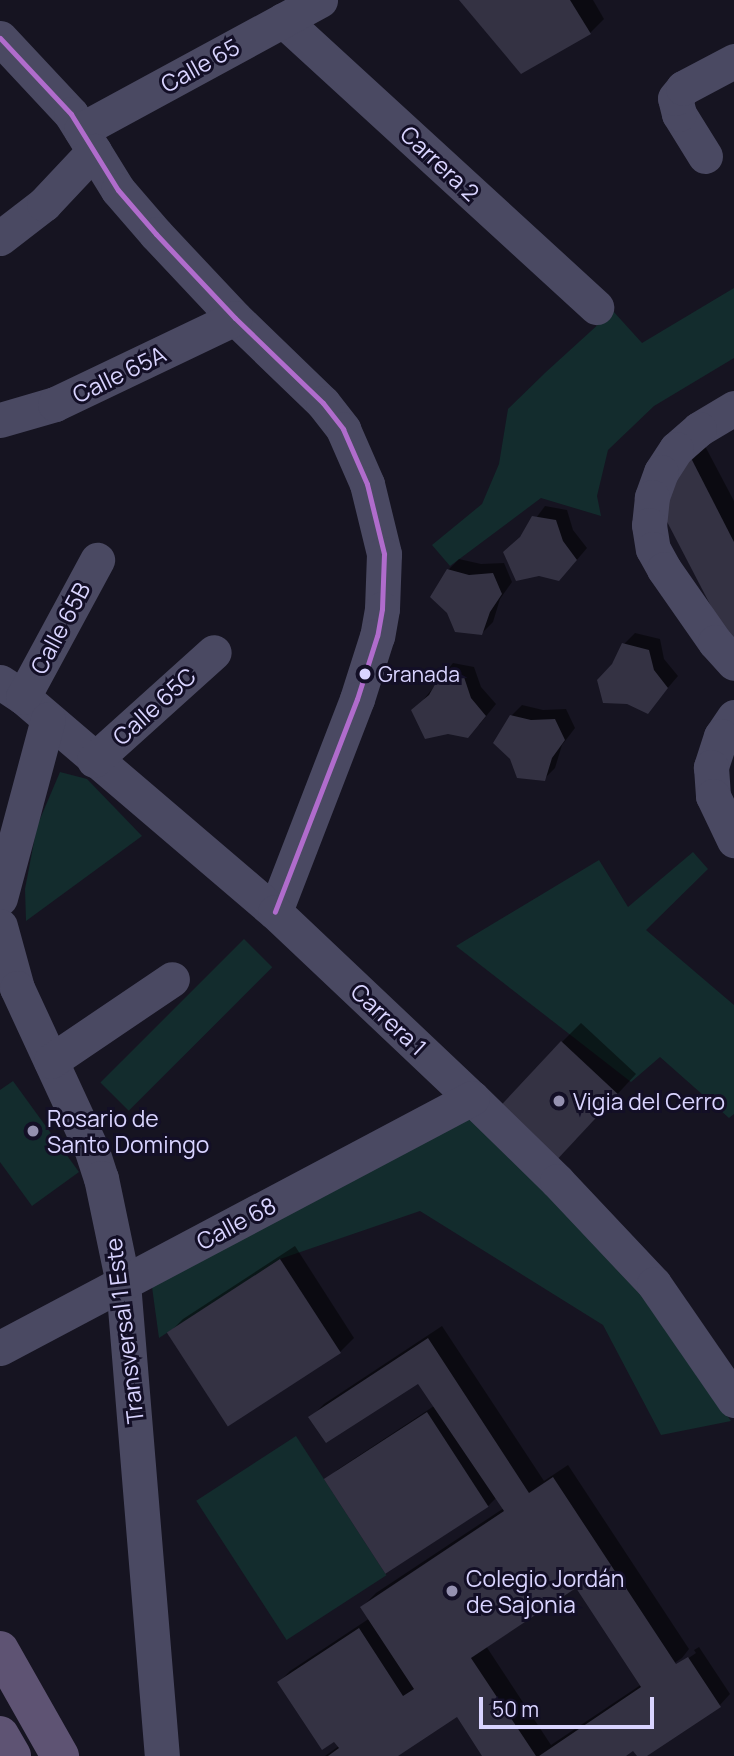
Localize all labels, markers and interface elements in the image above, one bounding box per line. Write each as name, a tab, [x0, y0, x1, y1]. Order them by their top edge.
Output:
street label: Calle 65	[156, 32, 244, 98]
street label: Carrera 2	[395, 120, 485, 206]
street label: Calle 65A	[68, 340, 170, 408]
street label: Calle 65B	[24, 578, 96, 678]
place label: Granada	[378, 661, 460, 687]
street label: Calle 65C	[107, 662, 201, 750]
marker: Granada	[358, 667, 372, 681]
street label: Carrera 1	[346, 977, 432, 1061]
place label: Vigia del Cerro	[573, 1087, 725, 1115]
marker: Vigia del Cerro	[551, 1093, 567, 1109]
place label: Rosario de Santo Domingo	[47, 1104, 209, 1158]
marker: Rosario de Santo Domingo	[25, 1123, 41, 1139]
street label: Calle 68	[192, 1191, 280, 1255]
street label: Transversal 1 Este	[99, 1237, 149, 1425]
place label: Colegio Jordán de Sajonia	[466, 1564, 624, 1618]
marker: Colegio Jordán de Sajonia	[444, 1583, 460, 1599]
scale bar	[482, 1682, 657, 1726]
text: 50 m	[492, 1695, 539, 1723]

